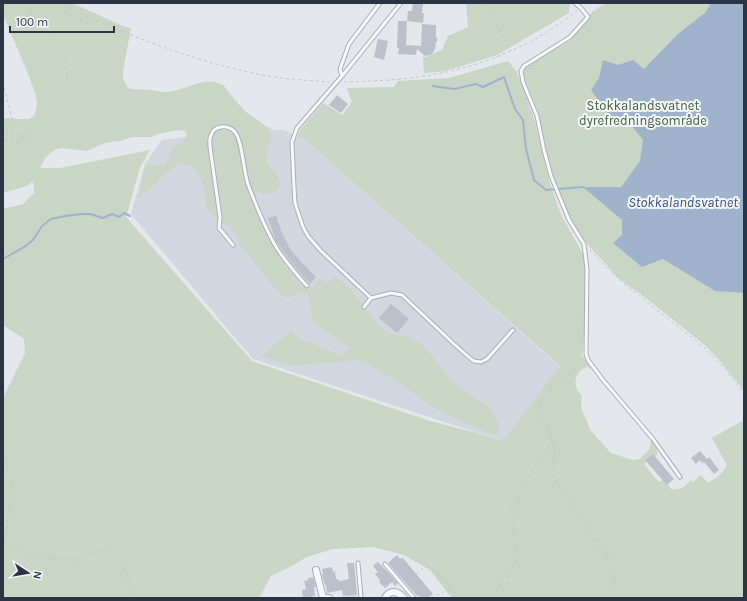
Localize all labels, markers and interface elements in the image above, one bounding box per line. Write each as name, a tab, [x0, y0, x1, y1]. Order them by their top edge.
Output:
scale bar	[10, 8, 114, 34]
text: 100 m	[16, 15, 48, 29]
park label: Stokkalandsvatnet dyrefredningsområde	[579, 98, 707, 128]
water label: Stokkalandsvatnet	[628, 194, 738, 211]
north arrow	[8, 553, 48, 593]
text: N	[30, 570, 44, 580]

